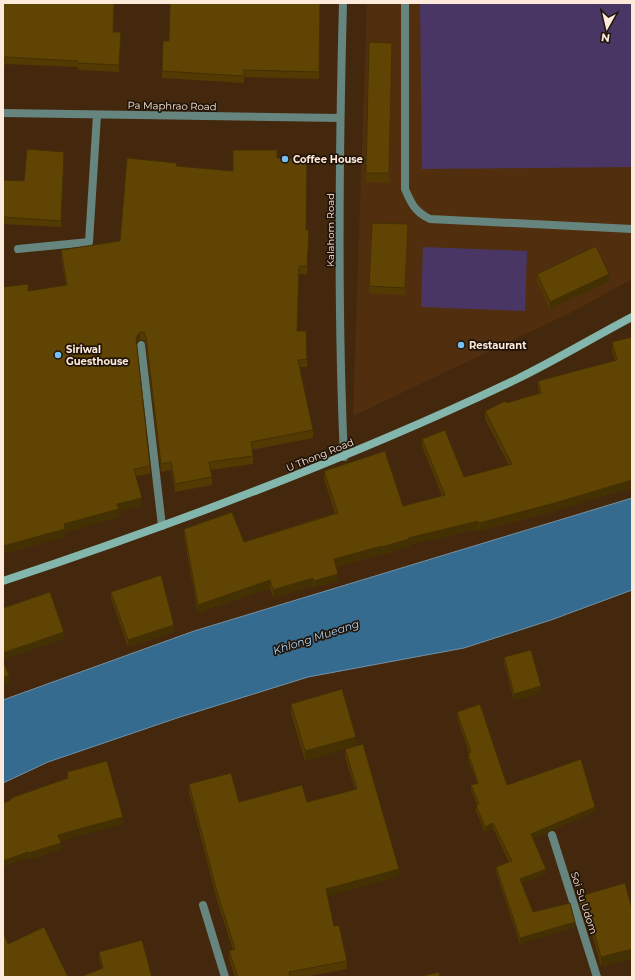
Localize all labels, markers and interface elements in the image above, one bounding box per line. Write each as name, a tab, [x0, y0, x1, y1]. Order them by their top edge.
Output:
north arrow	[587, 8, 627, 48]
text: N	[600, 30, 611, 45]
street label: Pa Maphrao Road	[127, 99, 217, 113]
place label: Coffee House	[293, 153, 363, 166]
marker: Coffee House	[280, 154, 290, 164]
street label: Kalahom Road	[324, 193, 337, 267]
place label: Restaurant	[469, 339, 527, 352]
marker: Restaurant	[456, 340, 466, 350]
place label: Siriwal Guesthouse	[66, 343, 129, 368]
marker: Siriwal Guesthouse	[53, 350, 63, 360]
street label: U Thong Road	[284, 436, 356, 474]
water label: Khlong Mueang	[271, 616, 361, 658]
street label: Soi Su Udom	[568, 870, 600, 936]

